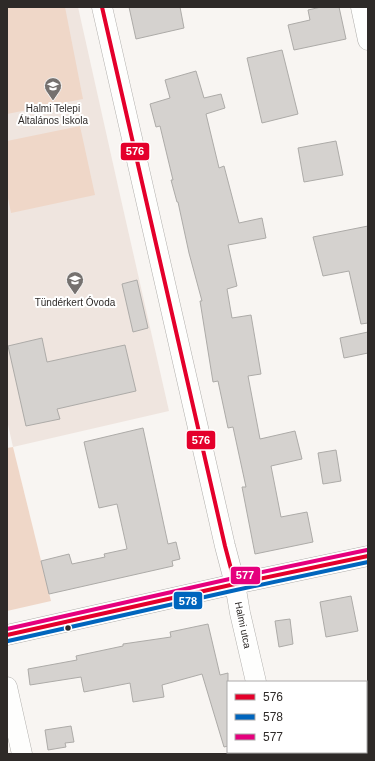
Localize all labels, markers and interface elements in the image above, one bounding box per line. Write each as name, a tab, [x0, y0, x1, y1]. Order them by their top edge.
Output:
school or university icon: Halmi Telepi Általános Iskola	[43, 76, 63, 101]
place label: Halmi Telepi Általános Iskola	[18, 103, 88, 126]
line badge: 576	[120, 142, 150, 161]
text: 576	[126, 145, 144, 157]
school or university icon: Tündérkert Óvoda	[65, 270, 85, 295]
place label: Tündérkert Óvoda	[35, 296, 116, 308]
line badge: 576	[186, 430, 216, 450]
text: 576	[192, 434, 210, 446]
line badge: 577	[230, 566, 261, 585]
text: 577	[236, 569, 254, 581]
line badge: 578	[173, 591, 203, 610]
text: 578	[179, 595, 197, 607]
street label: Halmi utca	[233, 601, 253, 650]
unlabelled marker	[63, 623, 73, 633]
legend	[227, 681, 367, 753]
text: 576	[263, 690, 283, 704]
text: 578	[263, 710, 283, 724]
text: 577	[263, 730, 283, 744]

